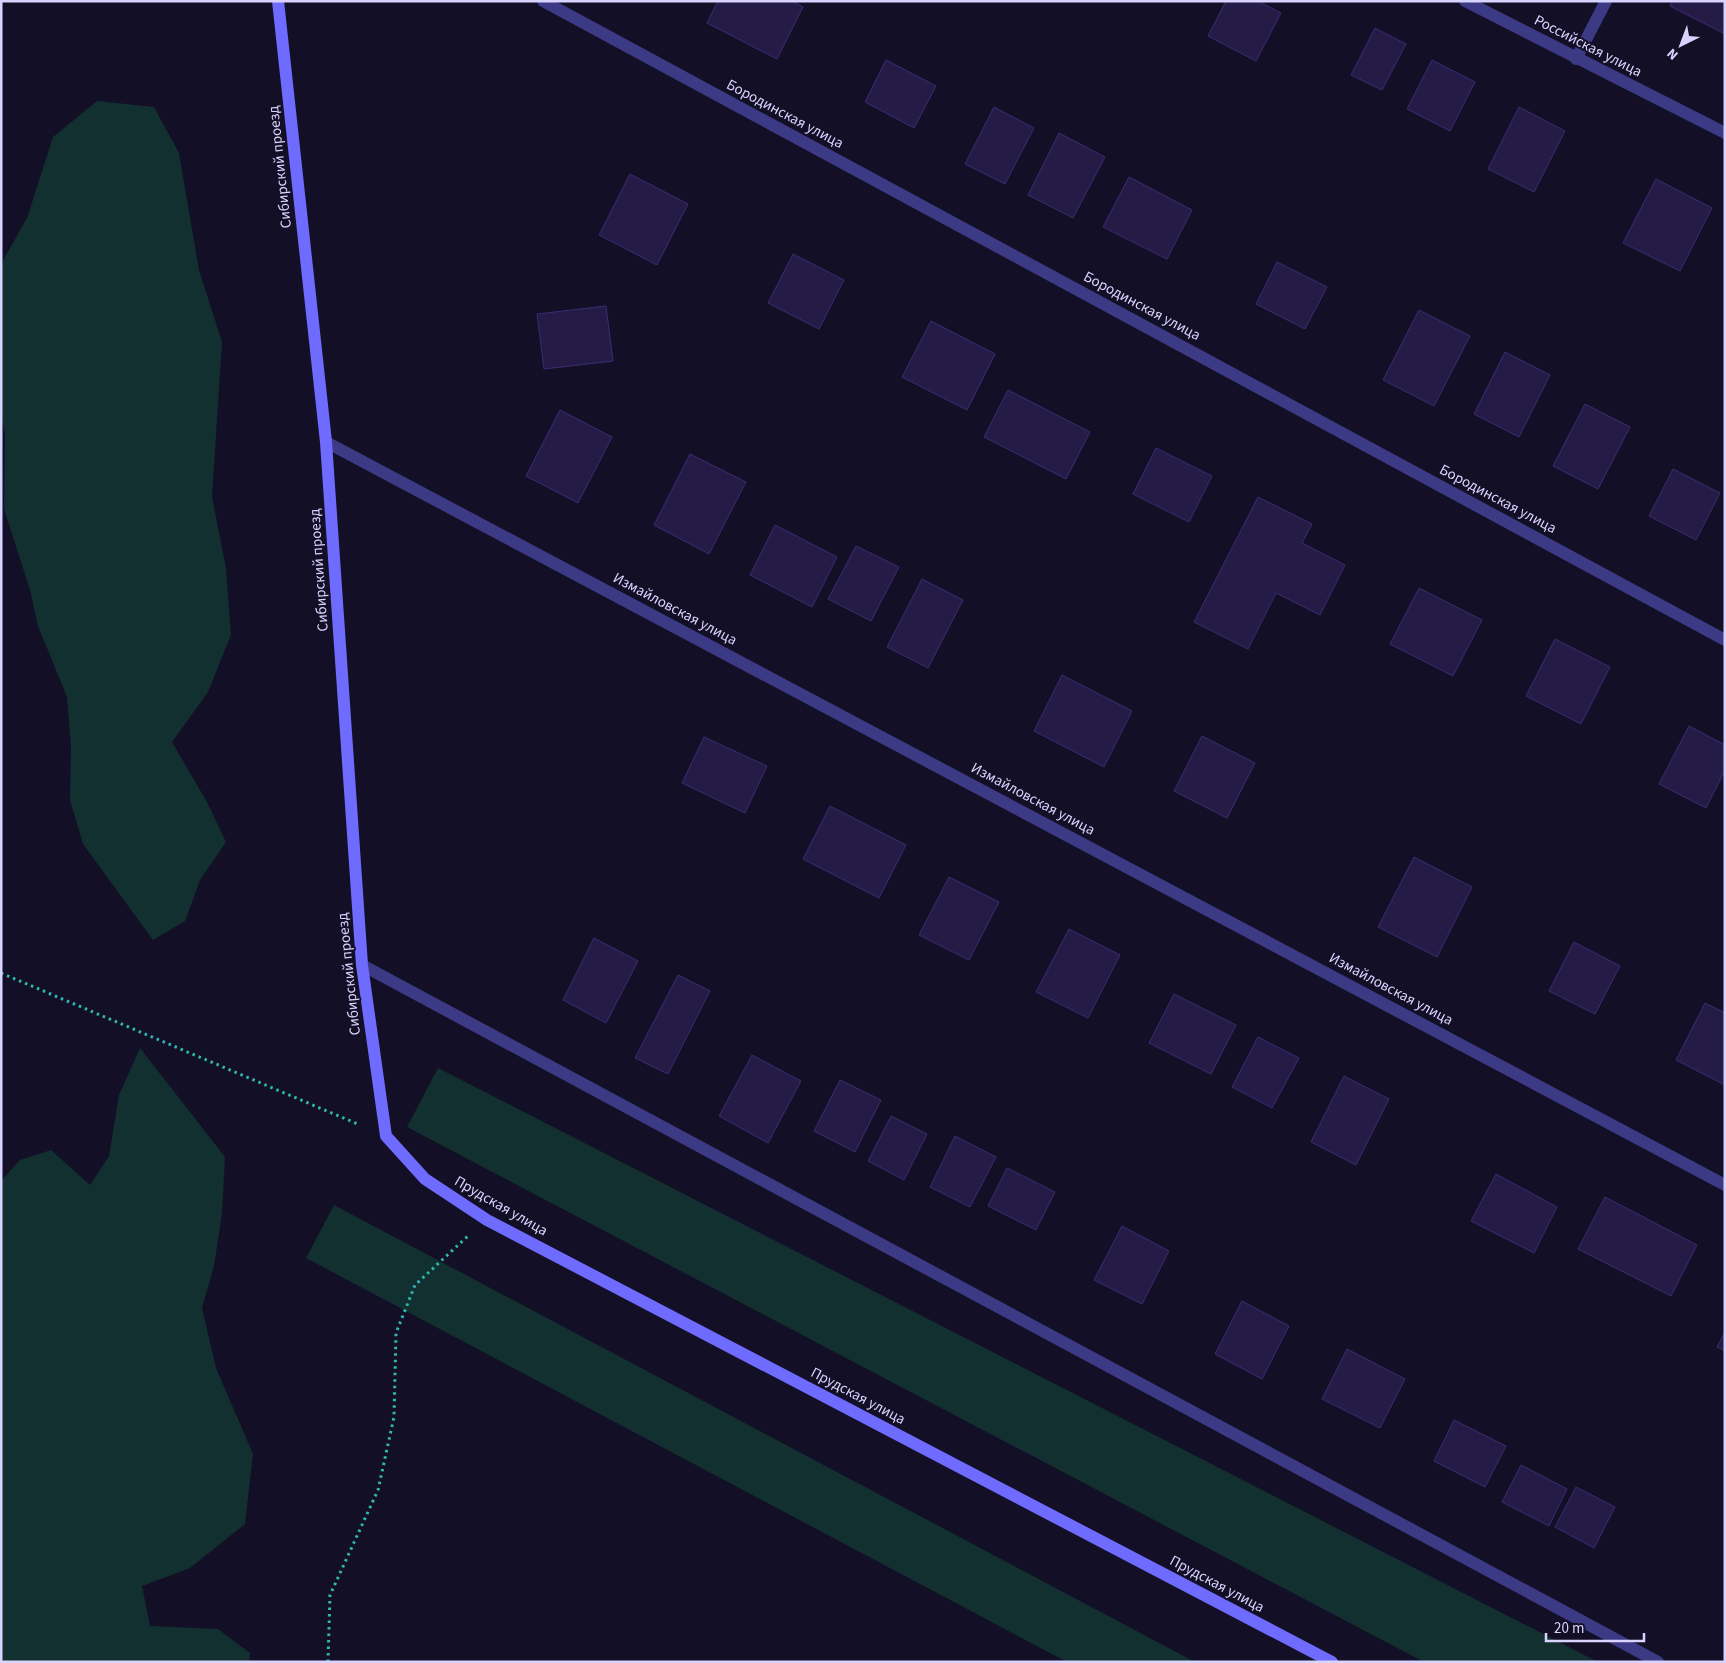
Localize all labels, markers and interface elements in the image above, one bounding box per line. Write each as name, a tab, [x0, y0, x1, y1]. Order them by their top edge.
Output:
street label: Российская улица	[1531, 10, 1645, 82]
north arrow	[1656, 20, 1706, 70]
text: N	[1663, 43, 1683, 64]
street label: Бородинская улица	[723, 74, 847, 154]
street label: Сибирский проезд	[263, 105, 297, 229]
street label: Бородинская улица	[1080, 266, 1204, 346]
street label: Бородинская улица	[1436, 459, 1560, 539]
street label: Сибирский проезд	[304, 508, 334, 632]
street label: Измайловская улица	[609, 567, 741, 651]
street label: Измайловская улица	[967, 757, 1099, 841]
street label: Сибирский проезд	[332, 912, 366, 1036]
street label: Измайловская улица	[1325, 947, 1457, 1031]
street label: Прудская улица	[450, 1171, 552, 1241]
street label: Прудская улица	[807, 1362, 909, 1430]
street label: Прудская улица	[1166, 1550, 1268, 1618]
scale bar	[1546, 1610, 1644, 1642]
text: 20 m	[1554, 1618, 1584, 1639]

